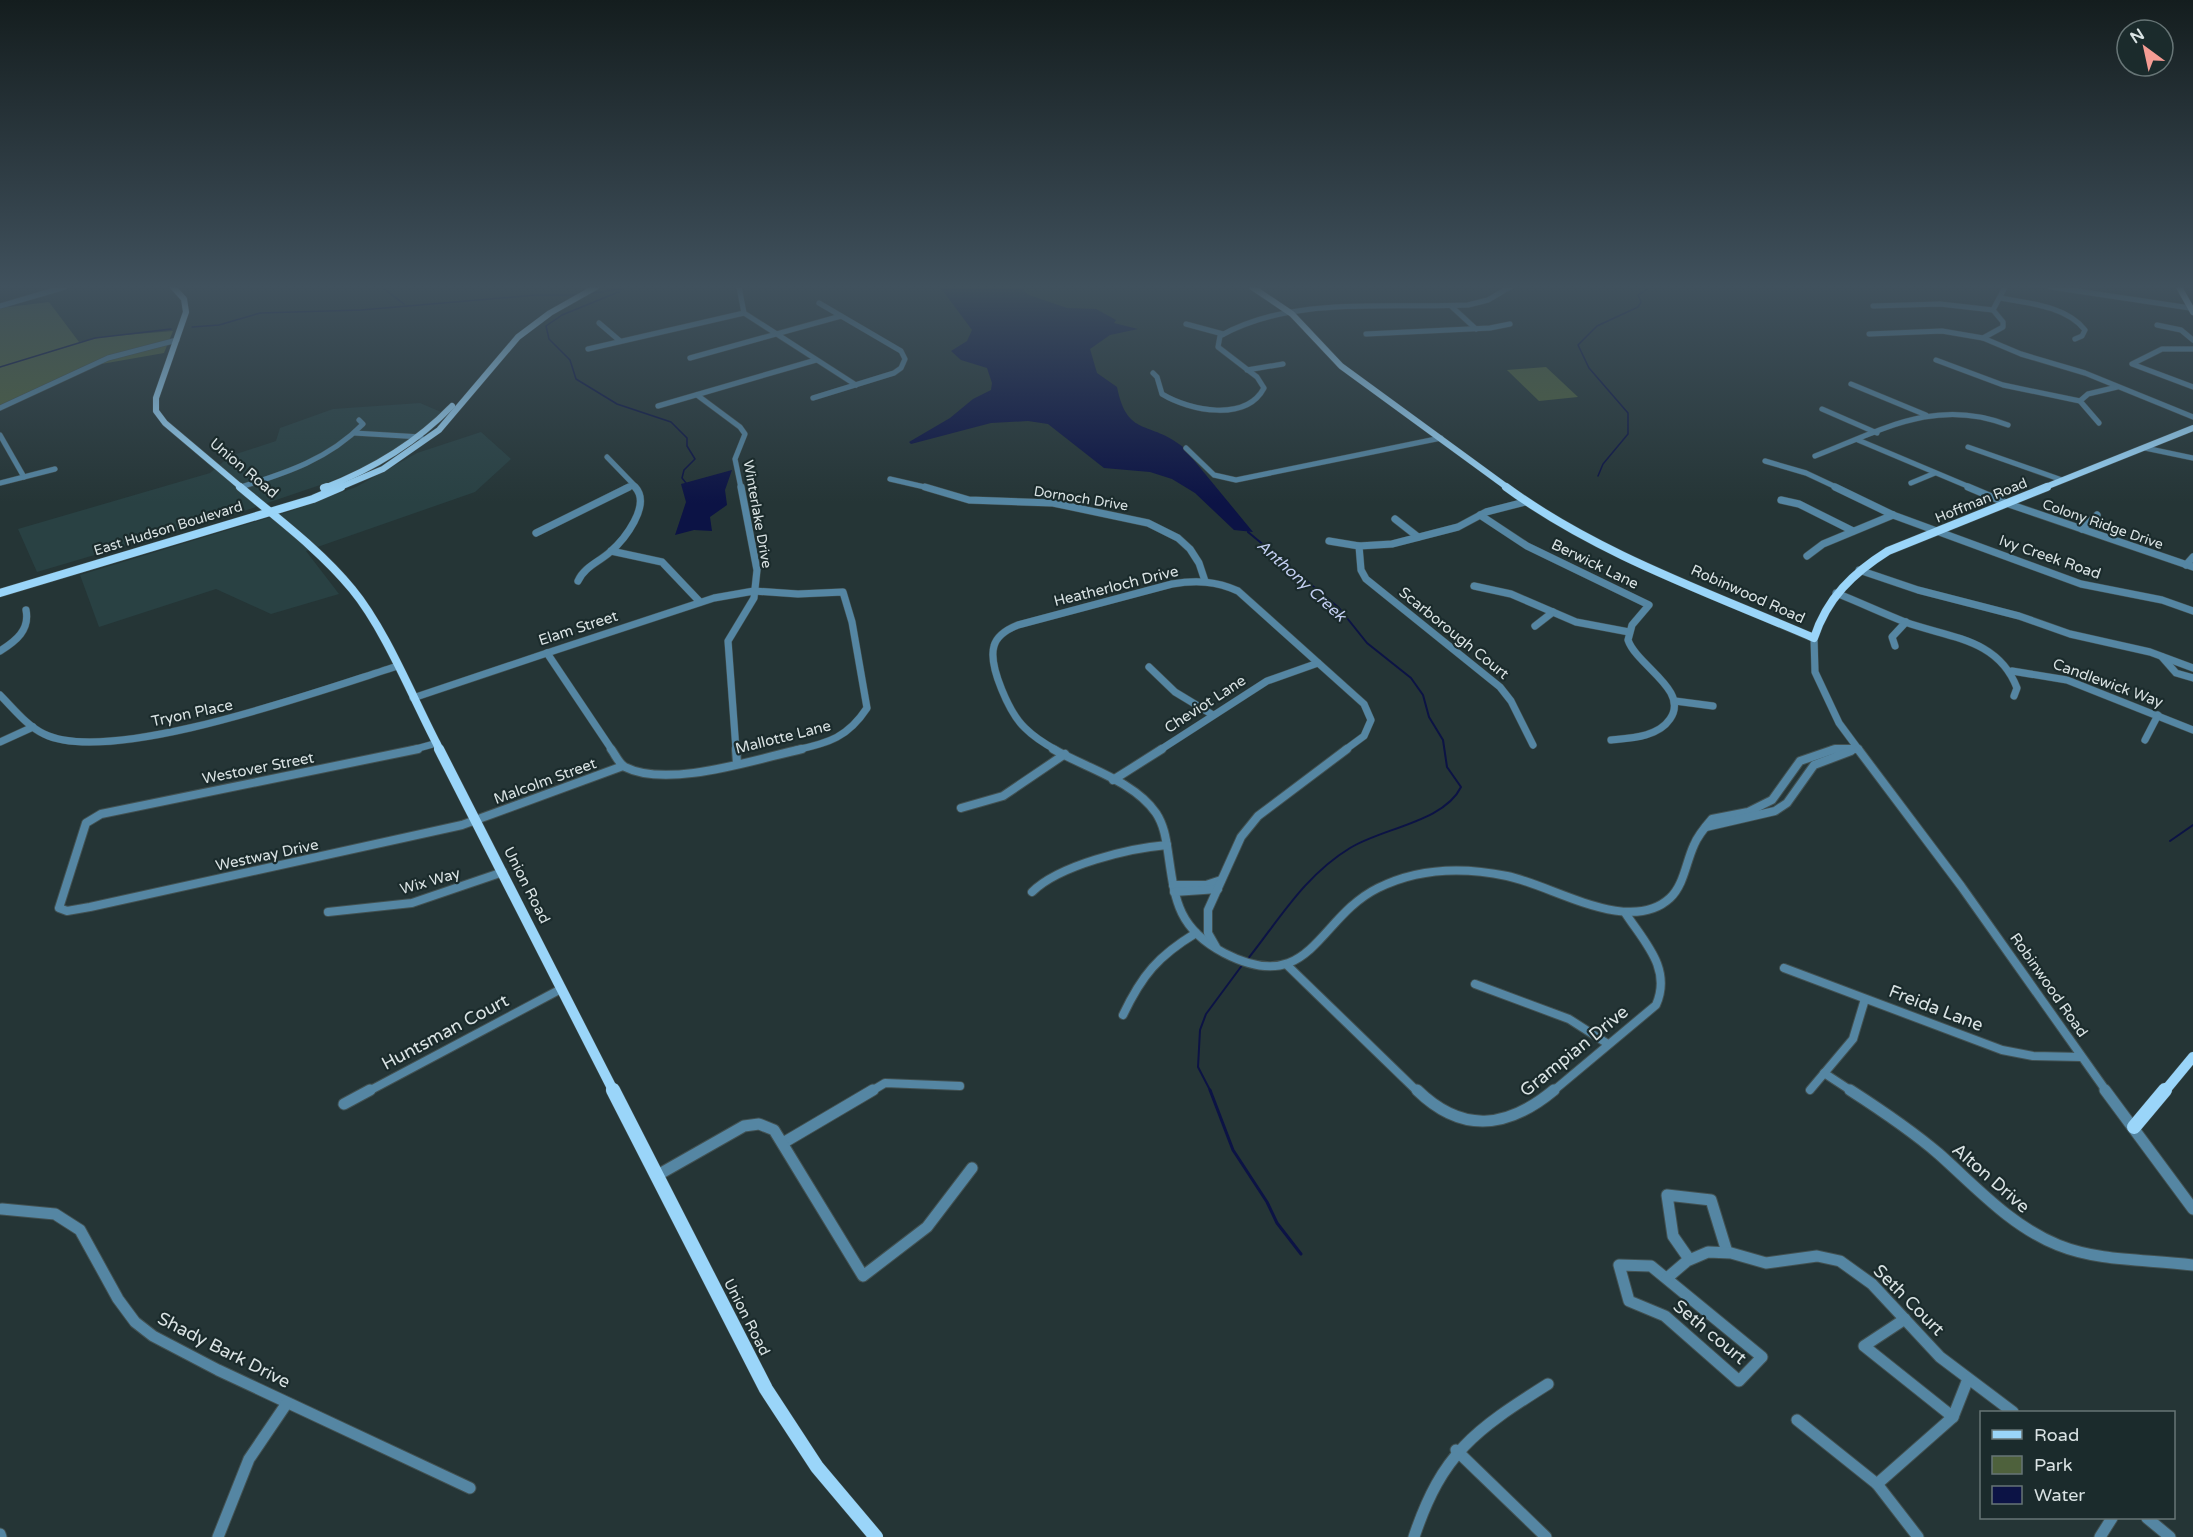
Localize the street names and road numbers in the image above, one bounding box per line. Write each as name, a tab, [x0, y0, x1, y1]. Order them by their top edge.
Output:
street label: Union Road	[206, 434, 282, 502]
street label: Winterlake Drive	[740, 459, 775, 569]
street label: Hoffman Road	[1933, 474, 2030, 527]
street label: Dornoch Drive	[1033, 483, 1129, 514]
street label: Colony Ridge Drive	[2040, 496, 2166, 553]
street label: East Hudson Boulevard	[92, 498, 245, 559]
street label: Ivy Creek Road	[1997, 531, 2103, 583]
street label: Berwick Lane	[1548, 535, 1642, 593]
street label: Robinwood Road	[1688, 561, 1808, 627]
street label: Heatherloch Drive	[1052, 562, 1180, 610]
street label: Scarborough Court	[1395, 583, 1513, 683]
street label: Elam Street	[536, 607, 620, 649]
street label: Candlewick Way	[2050, 655, 2166, 711]
street label: Cheviot Lane	[1161, 671, 1249, 737]
street label: Tryon Place	[150, 696, 234, 730]
street label: Mallotte Lane	[733, 716, 833, 758]
street label: Westover Street	[201, 748, 316, 788]
street label: Malcolm Street	[491, 754, 599, 808]
street label: Westway Drive	[214, 835, 320, 875]
street label: Union Road	[500, 844, 554, 926]
street label: Wix Way	[398, 864, 462, 898]
street label: Robinwood Road	[2006, 929, 2092, 1041]
street label: Freida Lane	[1886, 980, 1986, 1036]
street label: Huntsman Court	[378, 989, 512, 1075]
street label: Grampian Drive	[1515, 1001, 1633, 1101]
street label: Alton Drive	[1948, 1138, 2034, 1218]
street label: Seth Court	[1869, 1260, 1949, 1340]
street label: Union Road	[720, 1276, 774, 1358]
street label: Seth court	[1669, 1295, 1751, 1369]
street label: Shady Bark Drive	[154, 1307, 294, 1393]

